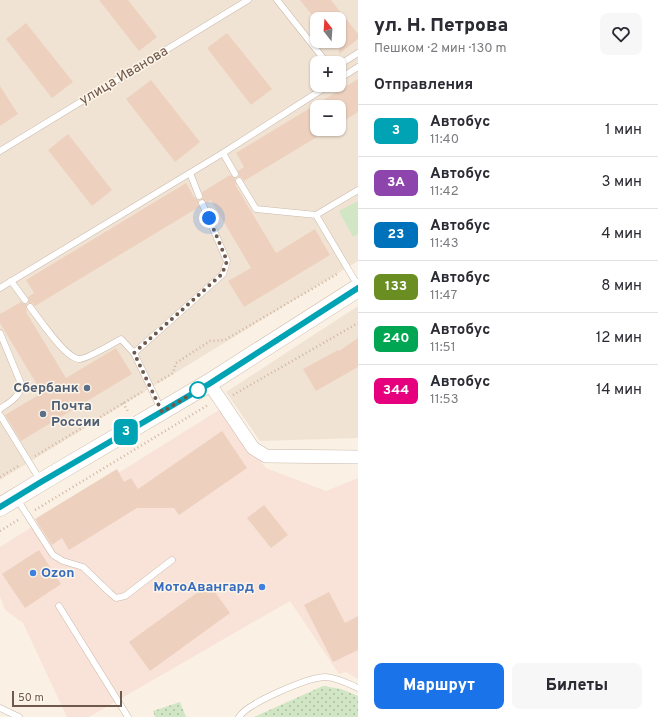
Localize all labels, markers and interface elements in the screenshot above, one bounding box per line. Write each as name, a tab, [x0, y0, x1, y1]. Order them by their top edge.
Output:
north arrow	[310, 12, 346, 48]
map controls	[310, 12, 346, 136]
button: heart	[600, 13, 642, 55]
text: ул. Н. Петрова	[374, 14, 508, 38]
text: Пешком · 2 мин · 130 m	[374, 41, 507, 57]
street label: улица Иванова	[77, 43, 171, 109]
button: +	[310, 56, 346, 92]
text: Отправления	[374, 76, 473, 95]
button: −	[310, 100, 346, 136]
text: Автобус	[430, 113, 490, 132]
text: 1 мин	[605, 121, 642, 140]
text: 3	[392, 122, 400, 139]
text: 11:40	[430, 132, 459, 148]
text: Автобус	[430, 165, 490, 184]
text: 3 мин	[601, 173, 642, 192]
text: 3А	[387, 174, 405, 191]
text: 11:42	[430, 184, 459, 200]
your location	[199, 208, 219, 228]
text: Автобус	[430, 217, 490, 236]
text: 4 мин	[601, 225, 642, 244]
text: 23	[388, 226, 404, 243]
text: 11:43	[430, 236, 459, 252]
text: Автобус	[430, 269, 490, 288]
text: 8 мин	[601, 277, 642, 296]
text: 133	[385, 278, 407, 295]
text: 11:47	[430, 288, 457, 304]
text: Автобус	[430, 321, 490, 340]
text: 12 мин	[596, 329, 642, 348]
text: 240	[383, 330, 409, 347]
text: 11:51	[430, 340, 456, 356]
text: Автобус	[430, 373, 490, 392]
place label: Сбербанк	[13, 380, 79, 397]
unlabelled marker	[189, 381, 207, 399]
text: 14 мин	[596, 381, 642, 400]
text: 344	[383, 382, 409, 399]
marker: Сбербанк	[82, 383, 92, 393]
text: 11:53	[430, 392, 459, 408]
place label: Почта России	[51, 398, 100, 431]
marker: Почта России	[38, 409, 48, 419]
line badge: 3	[113, 419, 139, 445]
text: 3	[122, 423, 130, 440]
place label: Ozon	[41, 565, 74, 582]
marker: Ozon	[28, 568, 38, 578]
place label: МотоАвангард	[153, 579, 254, 596]
marker: МотоАвангард	[257, 582, 267, 592]
button: Маршрут	[374, 663, 504, 709]
button: Билеты	[512, 663, 642, 709]
scale bar	[12, 689, 122, 708]
text: 50 m	[18, 691, 44, 705]

